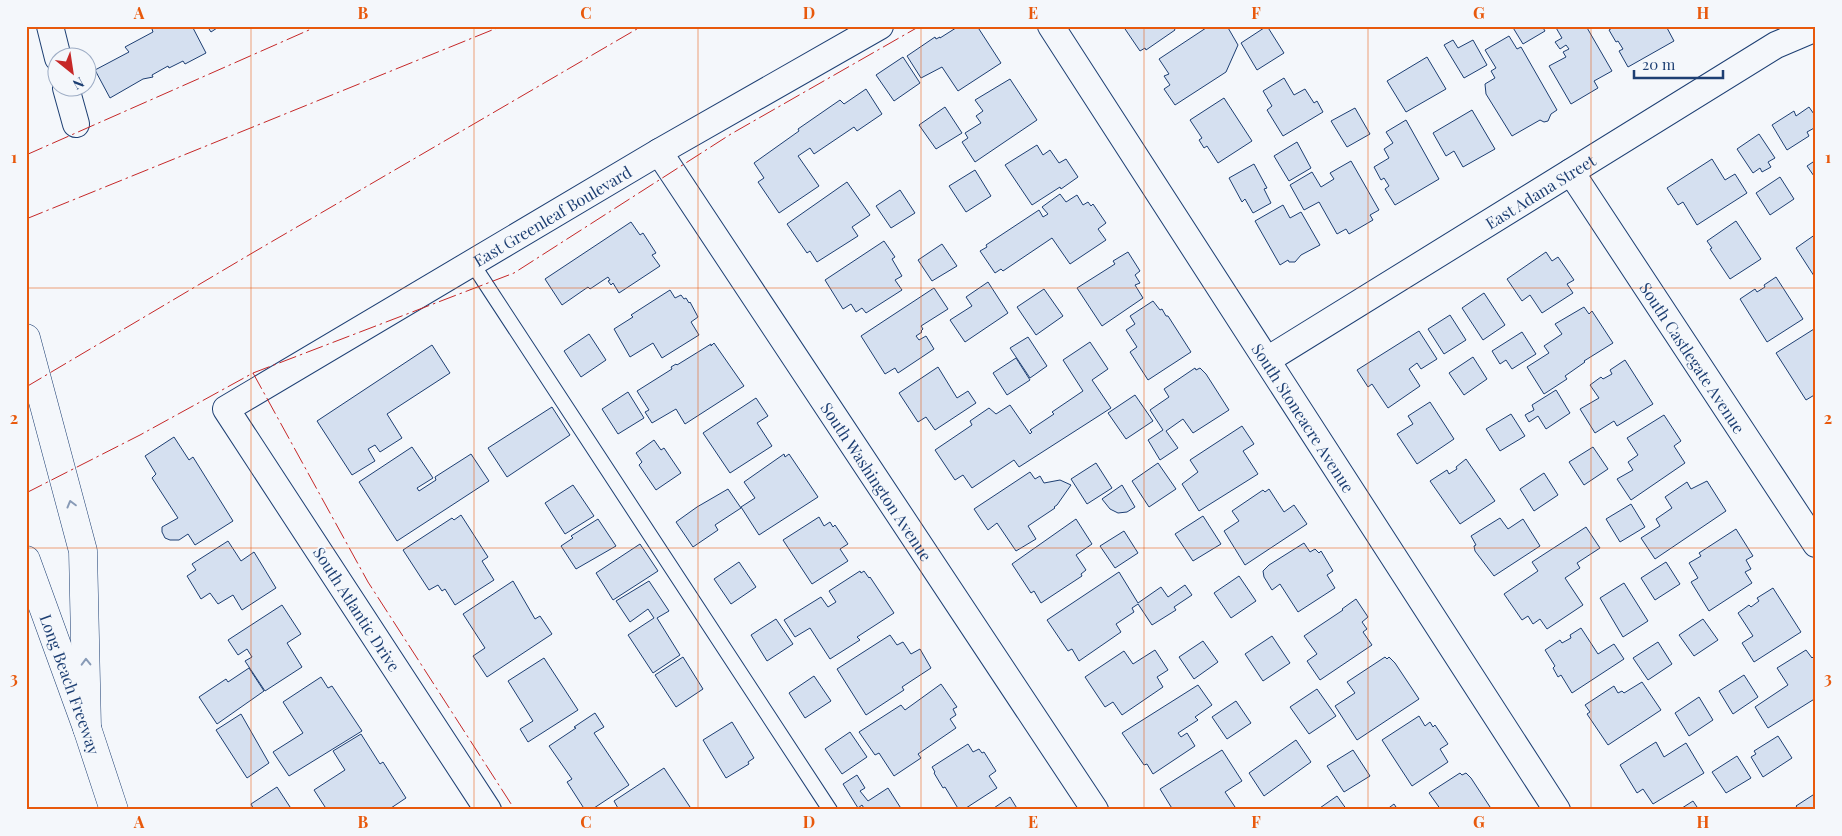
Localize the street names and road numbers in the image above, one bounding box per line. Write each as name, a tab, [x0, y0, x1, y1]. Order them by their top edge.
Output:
street label: East Adana Street	[1481, 149, 1599, 233]
street label: East Greenleaf Boulevard	[469, 161, 635, 271]
street label: South Castlegate Avenue	[1636, 278, 1750, 437]
street label: South Stoneacre Avenue	[1248, 339, 1360, 496]
street label: South Washington Avenue	[817, 398, 937, 565]
street label: South Atlantic Drive	[309, 543, 405, 675]
street label: Long Beach Freeway	[36, 611, 105, 757]

